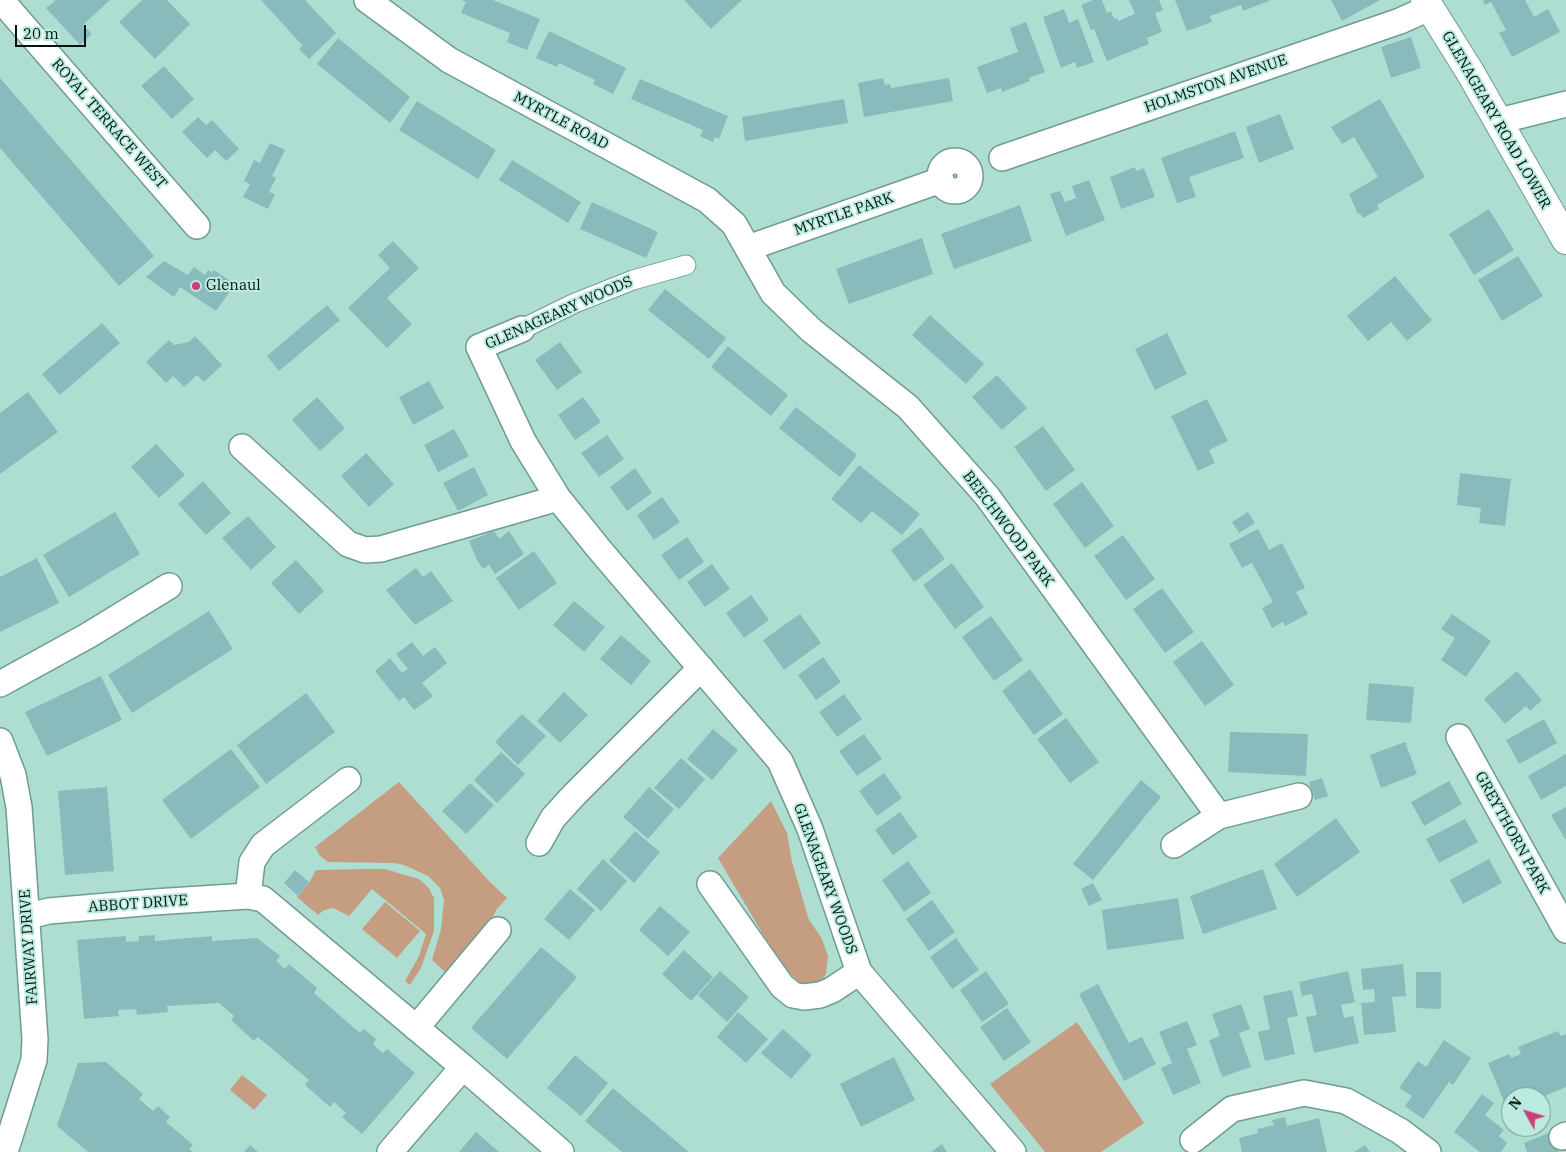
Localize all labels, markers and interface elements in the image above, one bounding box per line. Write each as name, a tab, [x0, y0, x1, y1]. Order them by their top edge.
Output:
scale bar	[18, 15, 89, 47]
text: 20 m	[23, 24, 59, 43]
street label: GLENAGEARY ROAD LOWER	[1438, 28, 1554, 212]
street label: HOLMSTON AVENUE	[1142, 51, 1290, 117]
street label: ROYAL TERRACE WEST	[48, 55, 170, 193]
street label: MYRTLE ROAD	[510, 88, 612, 154]
street label: MYRTLE PARK	[792, 189, 896, 239]
street label: GLENAGEARY WOODS	[483, 272, 635, 354]
place label: Glenaul	[206, 277, 261, 295]
marker: Glenaul	[190, 280, 202, 292]
street label: BEECHWOOD PARK	[959, 467, 1057, 591]
street label: GREYTHORN PARK	[1471, 769, 1553, 897]
street label: GLENAGEARY WOODS	[789, 801, 861, 957]
street label: FAIRWAY DRIVE	[16, 889, 42, 1005]
street label: ABBOT DRIVE	[88, 892, 188, 916]
north arrow	[1501, 1087, 1551, 1137]
text: N	[1505, 1093, 1526, 1113]

